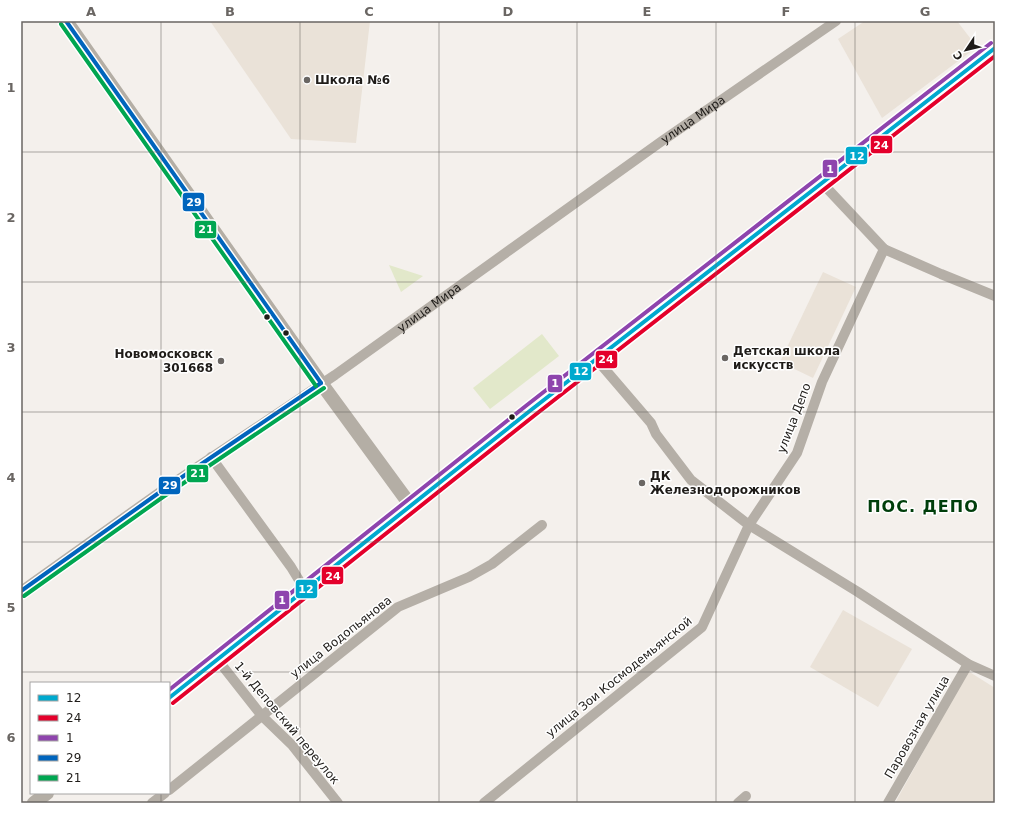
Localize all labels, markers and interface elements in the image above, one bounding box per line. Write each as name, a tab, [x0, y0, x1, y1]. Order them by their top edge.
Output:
text: A	[86, 4, 96, 19]
text: B	[225, 4, 235, 19]
text: C	[364, 4, 374, 19]
text: D	[503, 4, 514, 19]
text: E	[643, 4, 651, 19]
text: F	[782, 4, 790, 19]
text: G	[920, 4, 930, 19]
north arrow	[946, 30, 986, 70]
text: С	[951, 48, 966, 62]
place label: Школа №6	[315, 73, 390, 87]
marker: Школа №6	[302, 75, 312, 85]
text: 1	[6, 80, 16, 95]
street label: улица Мира	[658, 92, 728, 147]
line badge: 24	[870, 135, 893, 154]
text: 24	[873, 139, 889, 152]
line badge: 12	[845, 146, 868, 165]
text: 12	[849, 150, 865, 163]
line badge: 1	[822, 159, 838, 178]
text: 1	[826, 163, 834, 176]
line badge: 29	[182, 192, 205, 212]
text: 29	[186, 196, 202, 209]
text: 2	[6, 210, 16, 225]
line badge: 21	[194, 220, 217, 239]
text: 21	[198, 223, 214, 236]
street label: улица Мира	[395, 280, 464, 335]
unlabelled marker	[262, 312, 272, 322]
unlabelled marker	[281, 328, 291, 338]
text: 3	[6, 340, 16, 355]
place label: Детская школа искусств	[733, 344, 840, 372]
place label: Новомосковск 301668	[114, 347, 213, 375]
line badge: 24	[595, 350, 618, 369]
text: 24	[598, 353, 614, 366]
marker: Детская школа искусств	[720, 353, 730, 363]
marker: Новомосковск 301668	[216, 356, 226, 366]
line badge: 12	[569, 362, 592, 381]
text: 12	[573, 365, 589, 378]
line badge: 1	[547, 374, 563, 393]
text: 1	[551, 377, 559, 390]
street label: улица Депо	[774, 381, 814, 455]
unlabelled marker	[507, 412, 517, 422]
line badge: 21	[186, 464, 209, 483]
text: 21	[190, 467, 206, 480]
place label: ДК Железнодорожников	[650, 469, 801, 497]
text: 4	[6, 470, 16, 485]
line badge: 29	[158, 476, 181, 495]
marker: ДК Железнодорожников	[637, 478, 647, 488]
text: 29	[162, 479, 178, 492]
district label: ПОС. ДЕПО	[867, 497, 979, 516]
line badge: 24	[321, 566, 344, 585]
text: 24	[325, 570, 341, 583]
line badge: 12	[295, 579, 318, 599]
text: 12	[298, 583, 314, 596]
line badge: 1	[274, 590, 290, 610]
street label: улица Водопьянова	[287, 593, 395, 681]
text: 1	[278, 594, 286, 607]
text: 5	[6, 600, 16, 615]
street label: улица Зои Космодемьянской	[543, 614, 695, 740]
street label: 1-й Деповский переулок	[232, 659, 342, 787]
street label: Паровозная улица	[882, 673, 952, 781]
legend	[30, 682, 170, 794]
text: 12	[66, 691, 81, 705]
text: 24	[66, 711, 81, 725]
text: 6	[6, 730, 16, 745]
text: 1	[66, 731, 74, 745]
text: 29	[66, 751, 81, 765]
text: 21	[66, 771, 81, 785]

